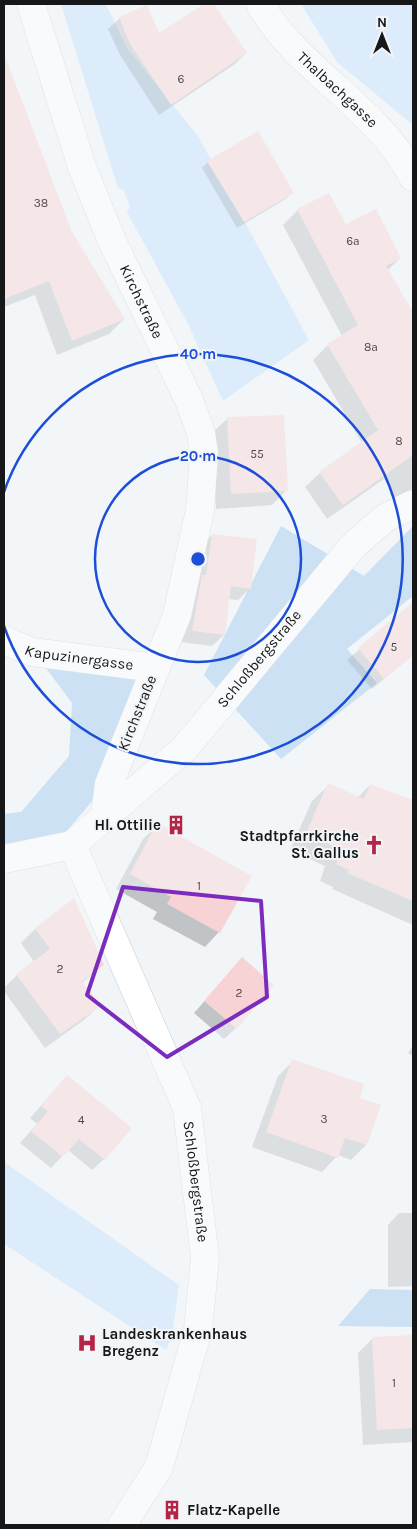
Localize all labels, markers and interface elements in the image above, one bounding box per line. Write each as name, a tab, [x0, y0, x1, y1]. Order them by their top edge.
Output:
north arrow	[357, 10, 407, 60]
text: N	[377, 14, 387, 31]
street label: Thalbachgasse	[293, 48, 382, 131]
house number: 6	[178, 72, 185, 86]
house number: 38	[34, 196, 48, 210]
house number: 6a	[346, 234, 360, 248]
street label: Kirchstraße	[116, 262, 167, 342]
house number: 8a	[364, 340, 378, 354]
text: 40 m	[180, 345, 216, 363]
house number: 8	[395, 434, 403, 448]
text: 20 m	[180, 447, 216, 465]
house number: 55	[250, 447, 264, 461]
centre of rings	[189, 550, 207, 568]
street label: Schloßbergstraße	[213, 606, 305, 711]
house number: 5	[391, 640, 398, 654]
street label: Kapuzinergasse	[22, 641, 134, 674]
street label: Kirchstraße	[114, 673, 160, 753]
building icon: Hl. Ottilie	[165, 814, 187, 836]
place label: Hl. Ottilie	[94, 816, 161, 834]
place label: Stadtpfarrkirche St. Gallus	[239, 827, 359, 862]
church icon: Stadtpfarrkirche St. Gallus	[363, 834, 385, 856]
house number: 1	[197, 879, 201, 893]
house number: 2	[57, 962, 64, 976]
house number: 2	[236, 986, 243, 1000]
house number: 3	[320, 1112, 328, 1126]
house number: 4	[78, 1113, 85, 1127]
street label: Schloßbergstraße	[180, 1120, 212, 1243]
place label: Landeskrankenhaus Bregenz	[102, 1325, 247, 1360]
hospital icon: Landeskrankenhaus Bregenz	[76, 1332, 98, 1354]
house number: 1	[392, 1376, 396, 1390]
building icon: Flatz-Kapelle	[161, 1499, 183, 1521]
place label: Flatz-Kapelle	[187, 1501, 280, 1519]

